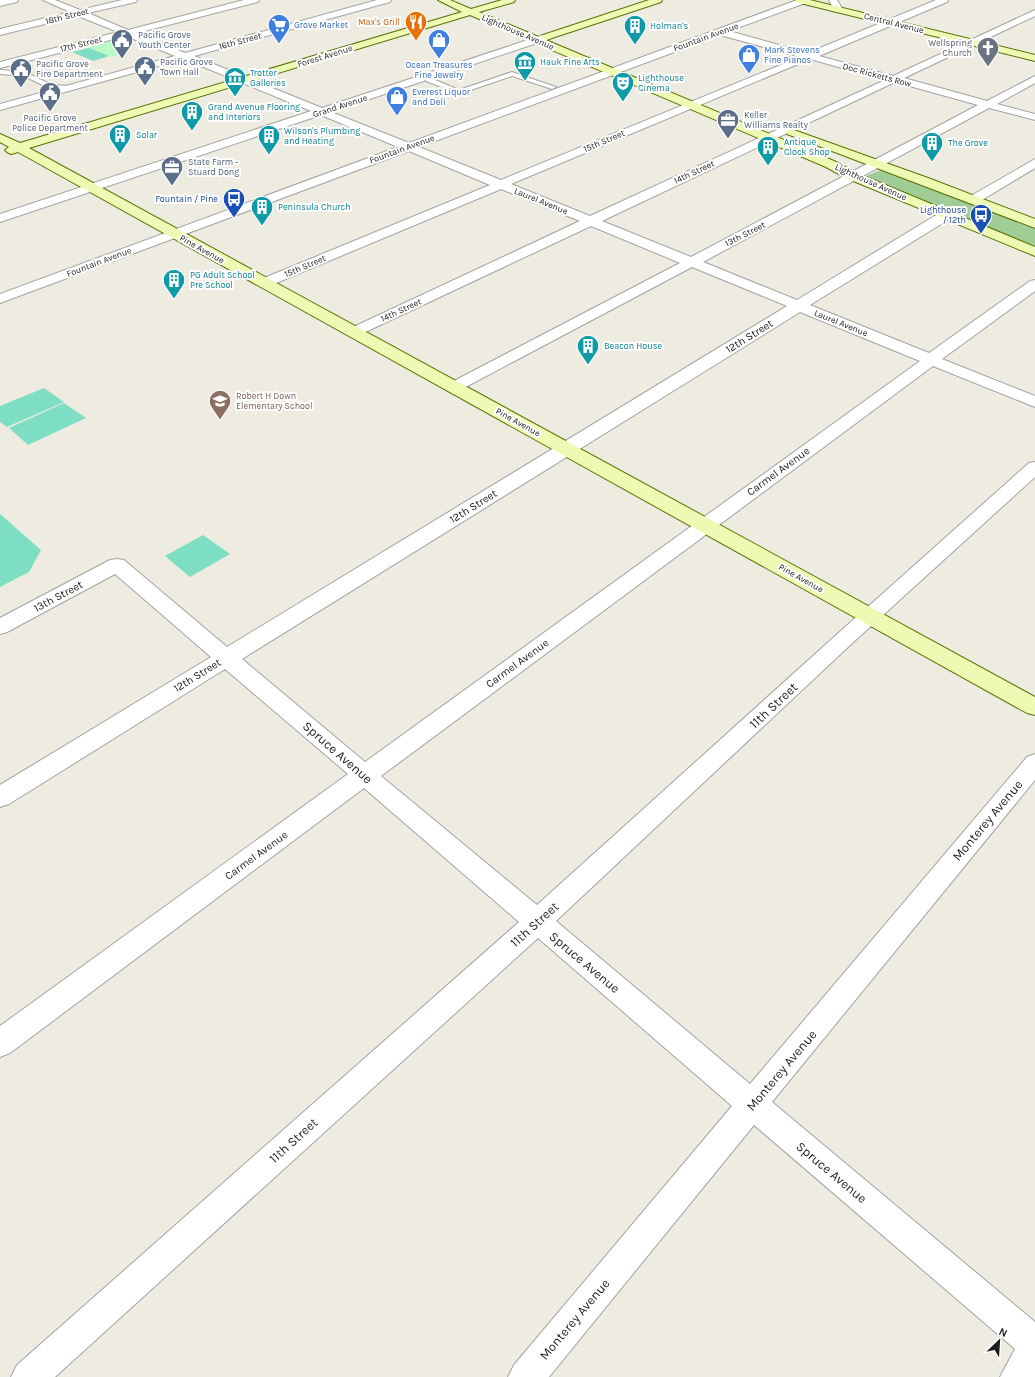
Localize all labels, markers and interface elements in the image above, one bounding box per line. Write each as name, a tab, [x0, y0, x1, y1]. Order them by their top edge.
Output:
street label: 18th Street	[44, 6, 90, 26]
restaurant icon: Max's Grill	[403, 9, 429, 42]
street label: Central Avenue	[863, 11, 925, 35]
supermarket icon: Grove Market	[266, 12, 292, 45]
street label: Lighthouse Avenue	[480, 12, 556, 52]
building icon: Holman's	[622, 13, 648, 46]
place label: Max's Grill	[358, 17, 400, 27]
place label: Grove Market	[294, 20, 349, 30]
street label: Fountain Avenue	[672, 20, 740, 53]
place label: Holman's	[650, 21, 688, 31]
public building icon: Pacific Grove Youth Center	[109, 27, 135, 60]
shop icon: Ocean Treasures Fine Jewelry	[426, 27, 452, 60]
place label: Pacific Grove Youth Center	[138, 30, 191, 50]
street label: 16th Street	[218, 30, 263, 51]
street label: 17th Street	[59, 34, 104, 54]
church icon: Wellspring Church	[975, 35, 1001, 68]
place label: Wellspring Church	[928, 38, 972, 58]
shop icon: Mark Stevens Fine Pianos	[736, 42, 762, 75]
street label: Forest Avenue	[296, 43, 354, 69]
place label: Mark Stevens Fine Pianos	[764, 45, 820, 65]
museum icon: Hauk Fine Arts	[512, 49, 538, 82]
public building icon: Pacific Grove Town Hall	[132, 54, 158, 87]
public building icon: Pacific Grove Fire Department	[8, 56, 34, 89]
place label: Pacific Grove Town Hall	[160, 57, 213, 77]
place label: Hauk Fine Arts	[540, 57, 600, 67]
place label: Pacific Grove Fire Department	[36, 59, 103, 79]
place label: Ocean Treasures Fine Jewelry	[405, 60, 473, 80]
street label: Doc Ricketts Row	[842, 61, 913, 89]
museum icon: Trotter Galleries	[222, 65, 248, 98]
place label: Trotter Galleries	[250, 68, 286, 88]
theatre icon: Lighthouse Cinema	[610, 70, 636, 103]
place label: Lighthouse Cinema	[638, 73, 684, 93]
public building icon: Pacific Grove Police Department	[37, 80, 63, 113]
shop icon: Everest Liquor and Deli	[384, 84, 410, 117]
place label: Everest Liquor and Deli	[412, 87, 471, 107]
street label: Grand Avenue	[312, 92, 369, 119]
building icon: Grand Avenue Flooring and Interiors	[179, 99, 205, 132]
place label: Grand Avenue Flooring and Interiors	[208, 102, 300, 122]
office icon: Keller Williams Realty	[715, 107, 741, 140]
place label: Keller Williams Realty	[744, 110, 809, 130]
place label: Pacific Grove Police Department	[12, 113, 88, 133]
building icon: Solar	[107, 122, 133, 155]
building icon: Wilson's Plumbing and Heating	[256, 123, 282, 156]
place label: Wilson's Plumbing and Heating	[284, 126, 360, 146]
street label: 15th Street	[582, 128, 627, 154]
place label: Solar	[136, 130, 158, 140]
building icon: The Grove	[919, 130, 945, 163]
street label: Fountain Avenue	[368, 132, 436, 165]
building icon: Antique Clock Shop	[755, 134, 781, 167]
place label: Antique Clock Shop	[784, 137, 830, 157]
place label: The Grove	[948, 138, 988, 148]
office icon: State Farm - Stuard Dong	[159, 154, 185, 187]
place label: State Farm - Stuard Dong	[188, 157, 239, 177]
street label: 14th Street	[672, 158, 716, 186]
street label: Lighthouse Avenue	[833, 162, 909, 203]
bus stop icon: Fountain / Pine	[221, 186, 247, 219]
street label: Laurel Avenue	[513, 186, 570, 216]
place label: Fountain / Pine	[155, 194, 218, 204]
building icon: Peninsula Church	[249, 194, 275, 227]
place label: Peninsula Church	[278, 202, 351, 212]
bus stop icon: Lighthouse / 12th	[968, 202, 994, 235]
place label: Lighthouse / 12th	[920, 205, 966, 225]
street label: 13th Street	[723, 219, 767, 248]
street label: Pine Avenue	[178, 233, 226, 266]
street label: Fountain Avenue	[65, 245, 133, 279]
street label: 15th Street	[283, 253, 328, 279]
building icon: PG Adult School Pre School	[161, 267, 187, 300]
place label: PG Adult School Pre School	[190, 270, 255, 290]
street label: 14th Street	[379, 296, 423, 324]
street label: Laurel Avenue	[813, 308, 870, 338]
street label: 12th Street	[723, 317, 775, 356]
building icon: Beacon House	[575, 333, 601, 366]
place label: Beacon House	[604, 341, 662, 351]
school or university icon: Robert H Down Elementary School	[207, 388, 233, 421]
place label: Robert H Down Elementary School	[236, 391, 312, 411]
street label: Pine Avenue	[494, 406, 542, 439]
street label: Carmel Avenue	[744, 444, 813, 499]
street label: 12th Street	[447, 487, 499, 526]
street label: Pine Avenue	[777, 562, 825, 595]
street label: 13th Street	[31, 578, 85, 615]
street label: Carmel Avenue	[483, 636, 552, 691]
street label: 12th Street	[171, 656, 223, 695]
street label: 11th Street	[746, 679, 801, 731]
street label: Spruce Avenue	[300, 718, 376, 787]
street label: Monterey Avenue	[949, 777, 1026, 864]
street label: Carmel Avenue	[222, 828, 291, 883]
street label: 11th Street	[507, 899, 562, 950]
street label: Spruce Avenue	[546, 929, 623, 996]
street label: Monterey Avenue	[743, 1027, 820, 1114]
street label: 11th Street	[266, 1115, 321, 1166]
street label: Spruce Avenue	[793, 1139, 870, 1206]
street label: Monterey Avenue	[536, 1276, 613, 1363]
north arrow	[979, 1321, 1019, 1361]
text: N	[997, 1325, 1009, 1340]

